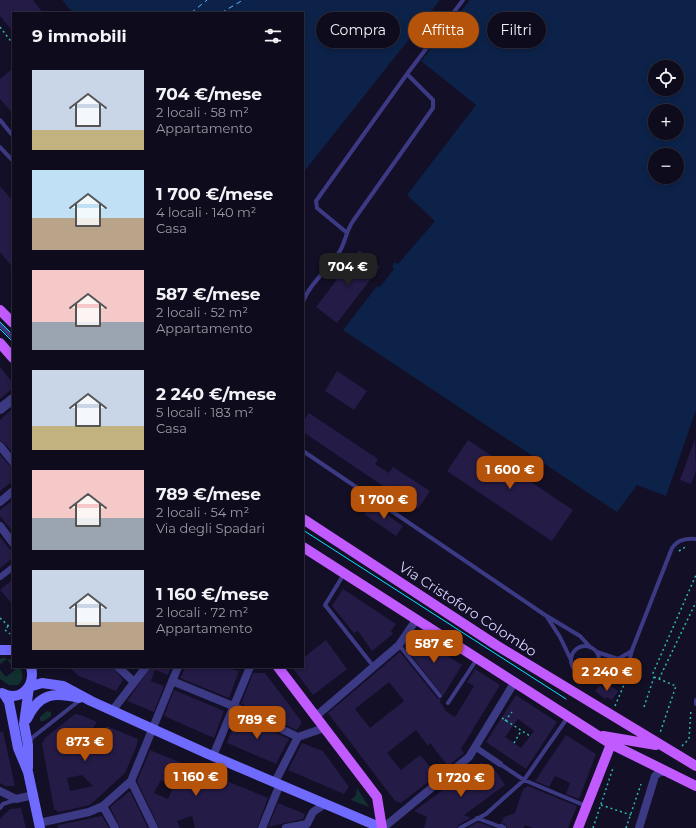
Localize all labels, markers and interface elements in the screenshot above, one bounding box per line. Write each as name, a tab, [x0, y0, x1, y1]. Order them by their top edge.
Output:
chip: Compra	[316, 12, 400, 48]
chip: Affitta	[408, 12, 479, 48]
chip: Filtri	[487, 12, 546, 48]
icon: filters	[262, 25, 284, 47]
text: 9 immobili	[32, 26, 127, 46]
map controls	[648, 60, 684, 184]
button: locate	[648, 60, 684, 96]
text: 704 €/mese	[156, 84, 262, 104]
icon: home	[64, 86, 112, 134]
text: 2 locali · 58 m²	[156, 104, 249, 120]
button: +	[648, 104, 684, 140]
text: Appartamento	[156, 120, 252, 136]
button: −	[648, 148, 684, 184]
text: 1 700 €/mese	[156, 184, 273, 204]
icon: home	[64, 186, 112, 234]
text: 4 locali · 140 m²	[156, 204, 256, 220]
text: Casa	[156, 220, 187, 236]
pin: 704 €	[320, 253, 376, 287]
text: 704 €	[328, 258, 368, 274]
text: 587 €/mese	[156, 284, 260, 304]
icon: home	[64, 286, 112, 334]
text: 2 locali · 52 m²	[156, 304, 248, 320]
text: Appartamento	[156, 320, 252, 336]
text: 2 240 €/mese	[156, 384, 277, 404]
icon: home	[64, 386, 112, 434]
text: 5 locali · 183 m²	[156, 404, 254, 420]
text: Casa	[156, 420, 187, 436]
pin: 1 600 €	[473, 456, 547, 490]
text: 1 600 €	[486, 461, 534, 477]
text: 789 €/mese	[156, 484, 261, 504]
icon: home	[64, 486, 112, 534]
pin: 1 700 €	[347, 486, 421, 520]
text: 1 700 €	[360, 491, 408, 507]
text: 2 locali · 54 m²	[156, 504, 249, 520]
text: Via degli Spadari	[156, 520, 265, 536]
street label: Via Cristoforo Colombo	[396, 558, 541, 660]
text: 1 160 €/mese	[156, 584, 269, 604]
icon: home	[64, 586, 112, 634]
text: 2 locali · 72 m²	[156, 604, 248, 620]
text: Appartamento	[156, 620, 252, 636]
pin: 587 €	[406, 630, 462, 664]
text: 587 €	[415, 635, 453, 651]
pin: 2 240 €	[570, 658, 644, 692]
text: 2 240 €	[582, 663, 632, 679]
pin: 789 €	[229, 706, 285, 740]
text: 789 €	[238, 711, 276, 727]
pin: 873 €	[57, 728, 113, 762]
text: 873 €	[66, 733, 104, 749]
pin: 1 160 €	[159, 763, 233, 797]
pin: 1 720 €	[424, 764, 498, 798]
text: 1 160 €	[173, 768, 219, 784]
text: 1 720 €	[437, 769, 485, 785]

